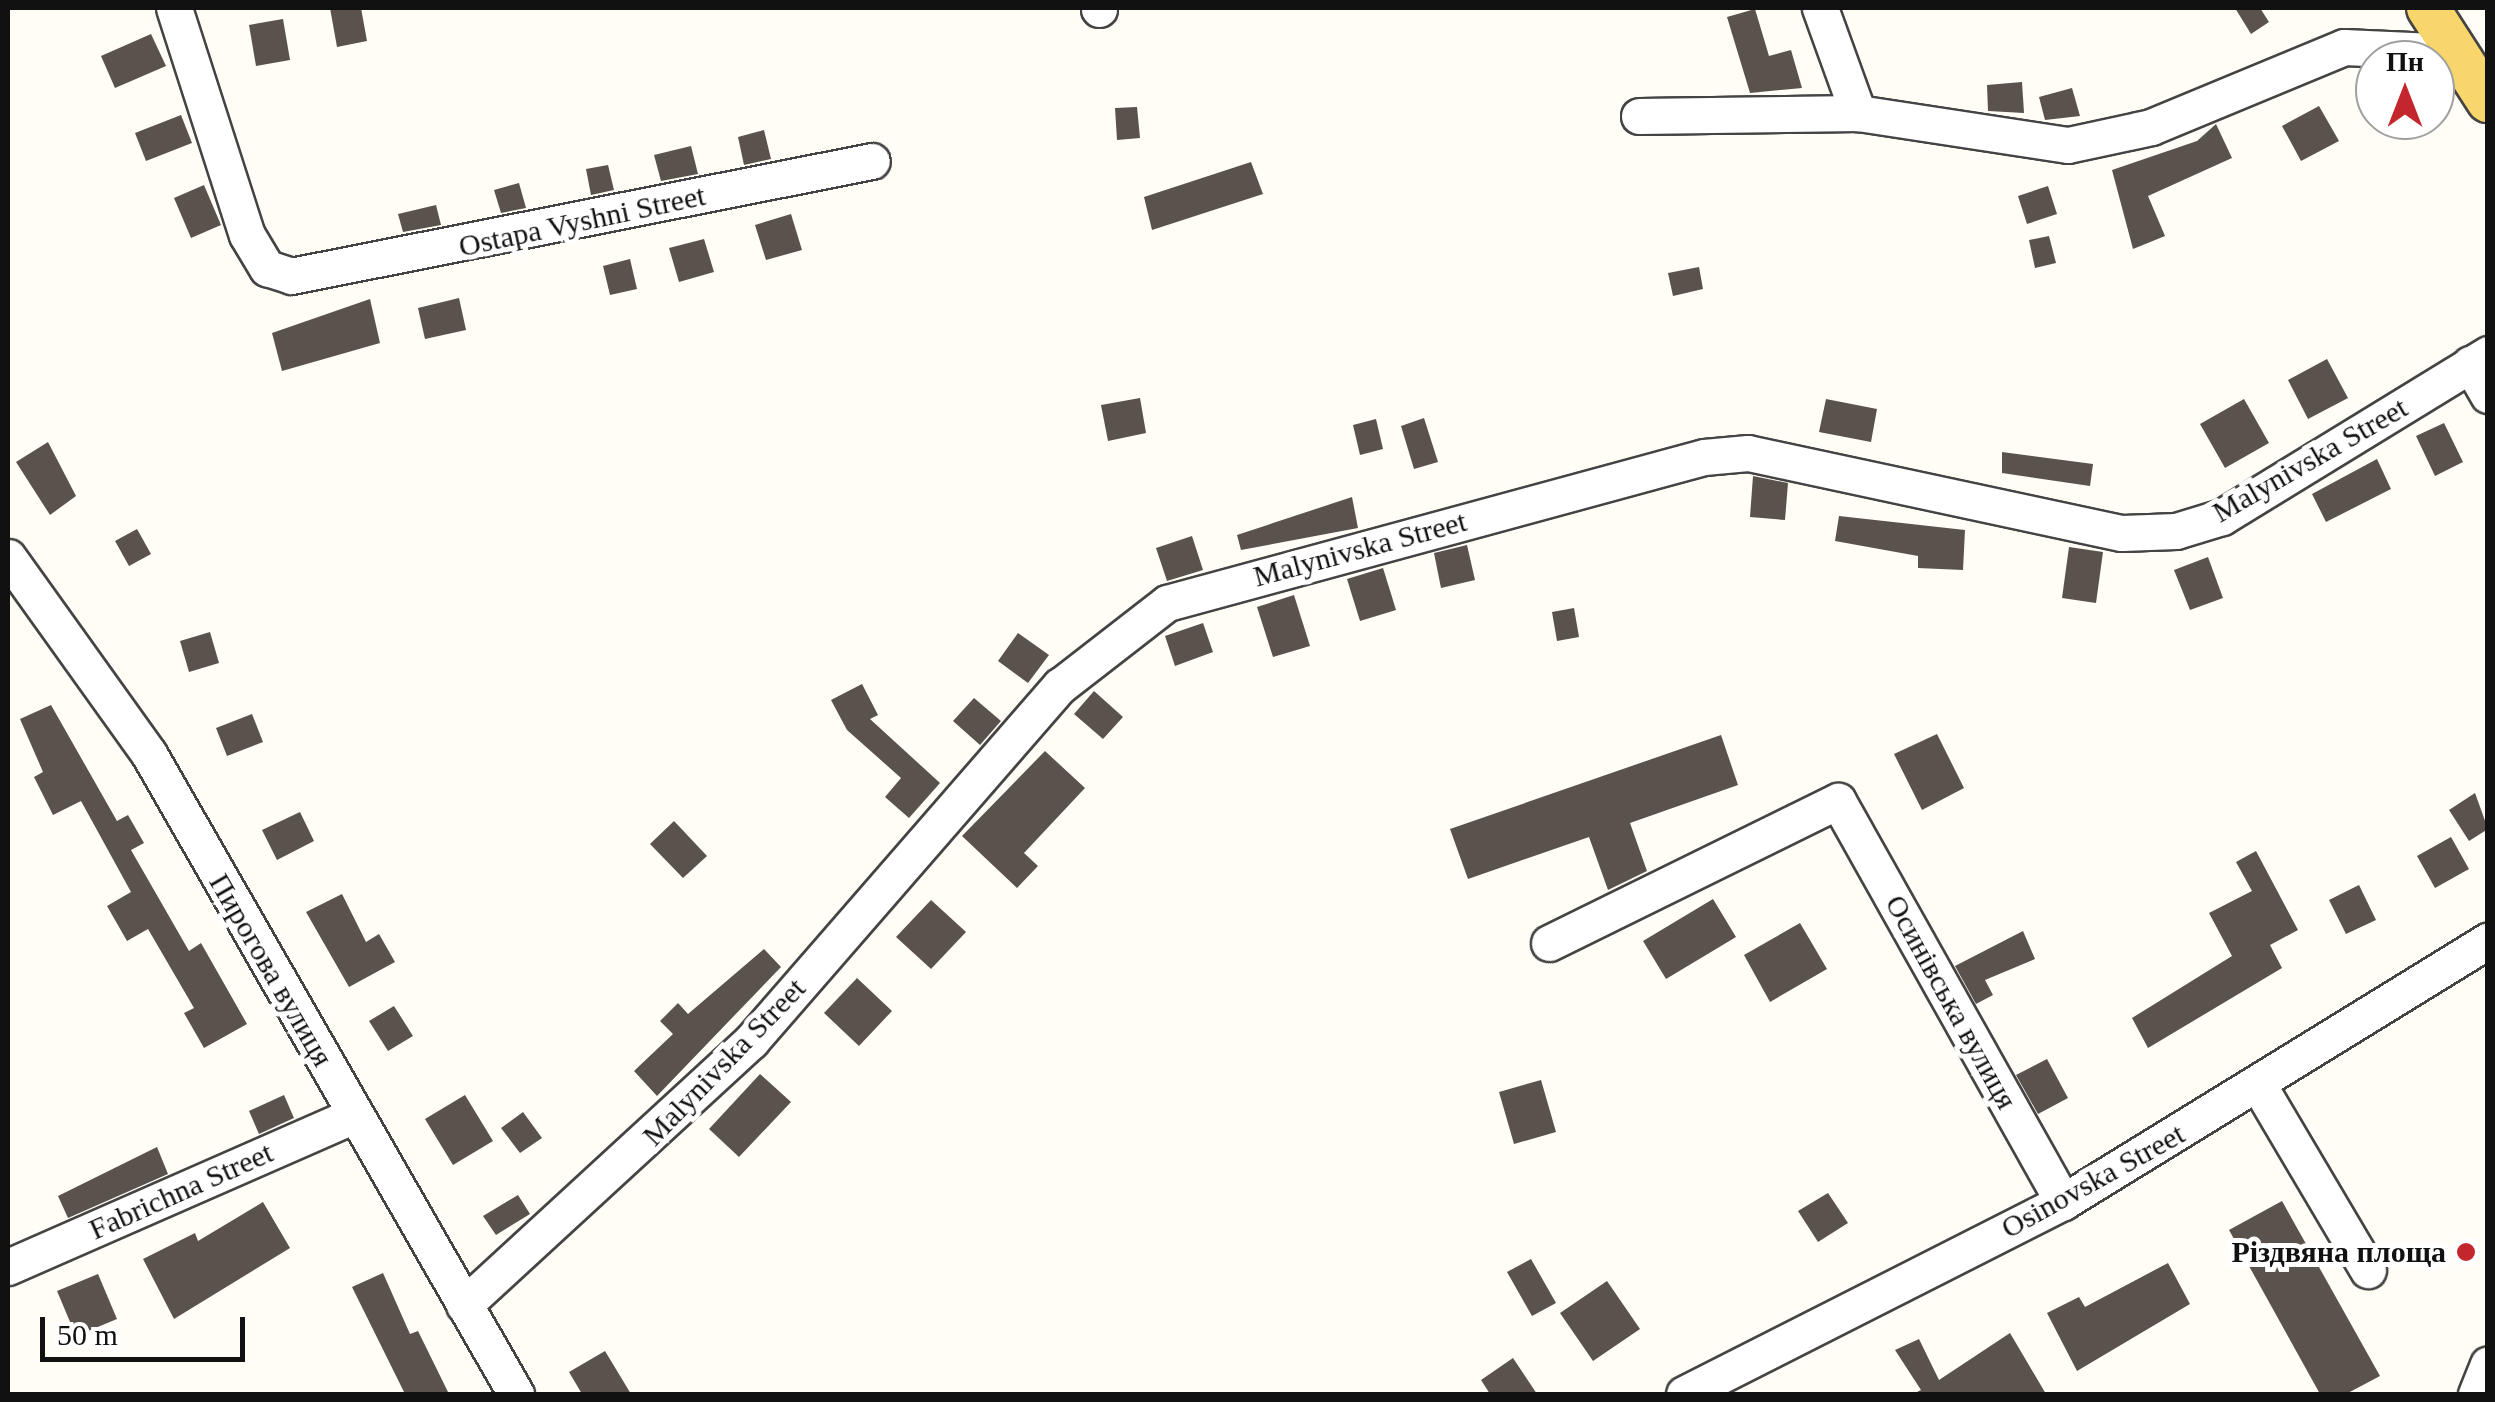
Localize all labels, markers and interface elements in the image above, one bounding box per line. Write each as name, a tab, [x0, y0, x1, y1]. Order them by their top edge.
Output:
north arrow	[2355, 40, 2455, 140]
text: Пн	[2386, 46, 2424, 77]
street label: Ostapa Vyshni Street	[455, 177, 709, 265]
street label: Malynivska Street	[2206, 390, 2414, 530]
street label: Malynivska Street	[1250, 503, 1470, 595]
street label: Пирогова вулиця	[201, 867, 341, 1073]
street label: Осинівська вулиця	[1877, 889, 2025, 1115]
street label: Malynivska Street	[635, 971, 813, 1153]
street label: Osinovska Street	[1995, 1116, 2191, 1246]
street label: Fabrichna Street	[83, 1134, 279, 1248]
place label: Різдвяна площа	[2231, 1234, 2446, 1270]
marker: Різдвяна площа	[2455, 1241, 2477, 1263]
scale bar	[45, 1297, 250, 1359]
text: 50 m	[57, 1318, 118, 1351]

